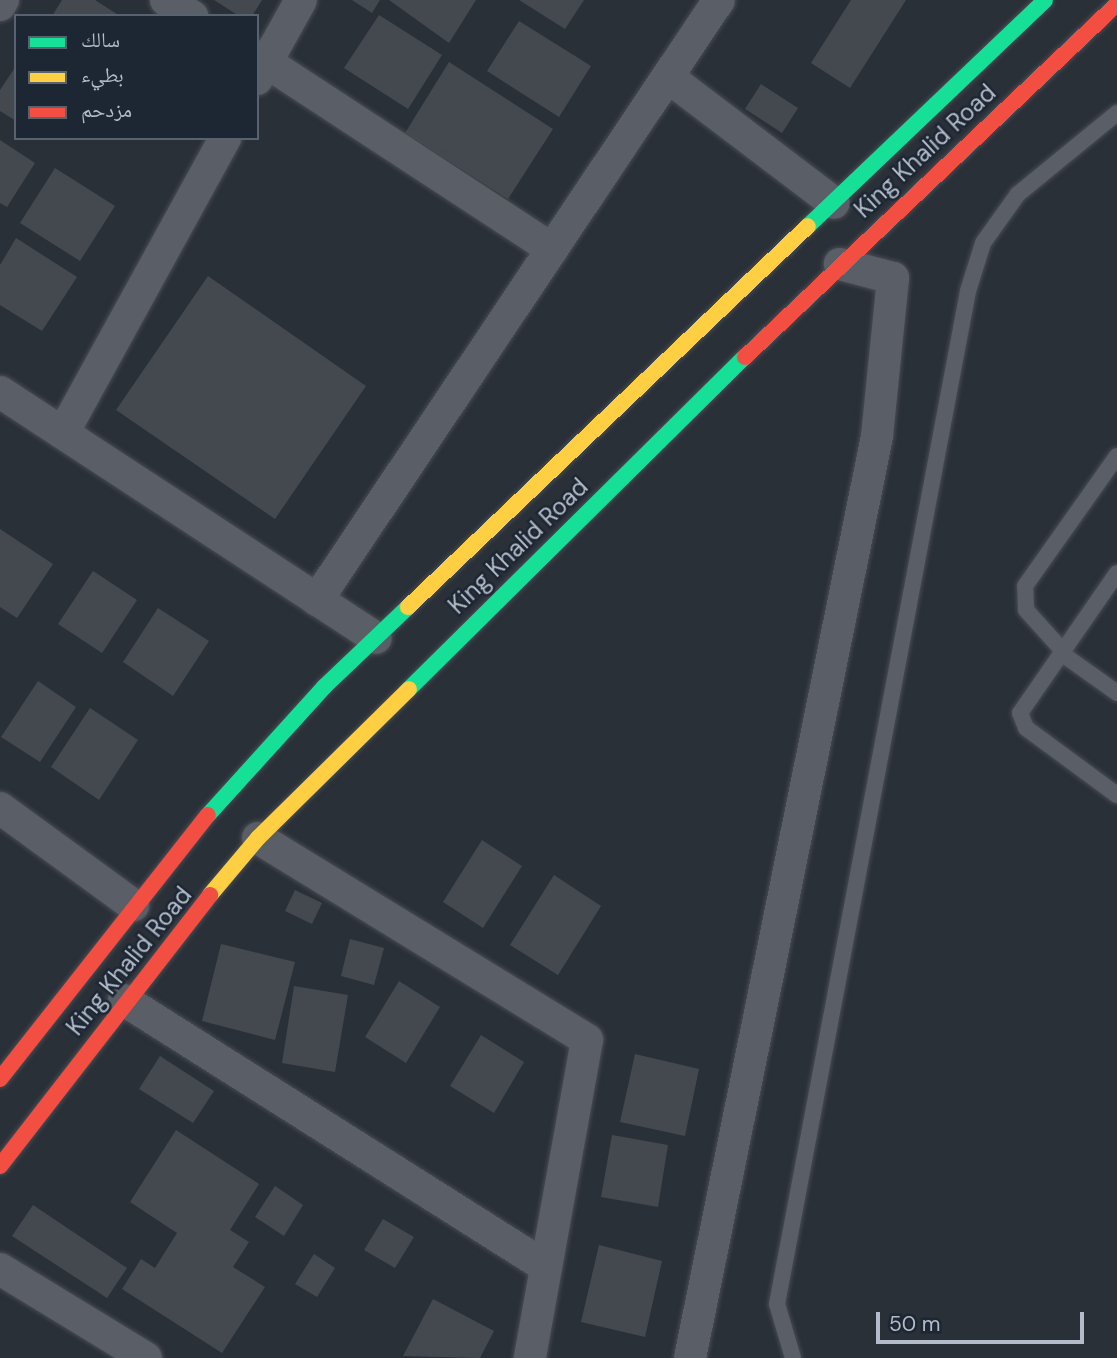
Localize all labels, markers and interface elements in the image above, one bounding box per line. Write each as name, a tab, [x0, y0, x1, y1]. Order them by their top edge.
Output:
legend	[14, 14, 259, 140]
text: سالك	[81, 26, 120, 54]
text: بطيء	[81, 61, 124, 89]
street label: King Khalid Road	[848, 78, 1002, 224]
text: مزدحم	[81, 96, 132, 124]
street label: King Khalid Road	[442, 472, 594, 620]
street label: King Khalid Road	[60, 881, 198, 1041]
scale bar	[879, 1298, 1087, 1342]
text: 50 m	[889, 1310, 940, 1338]

